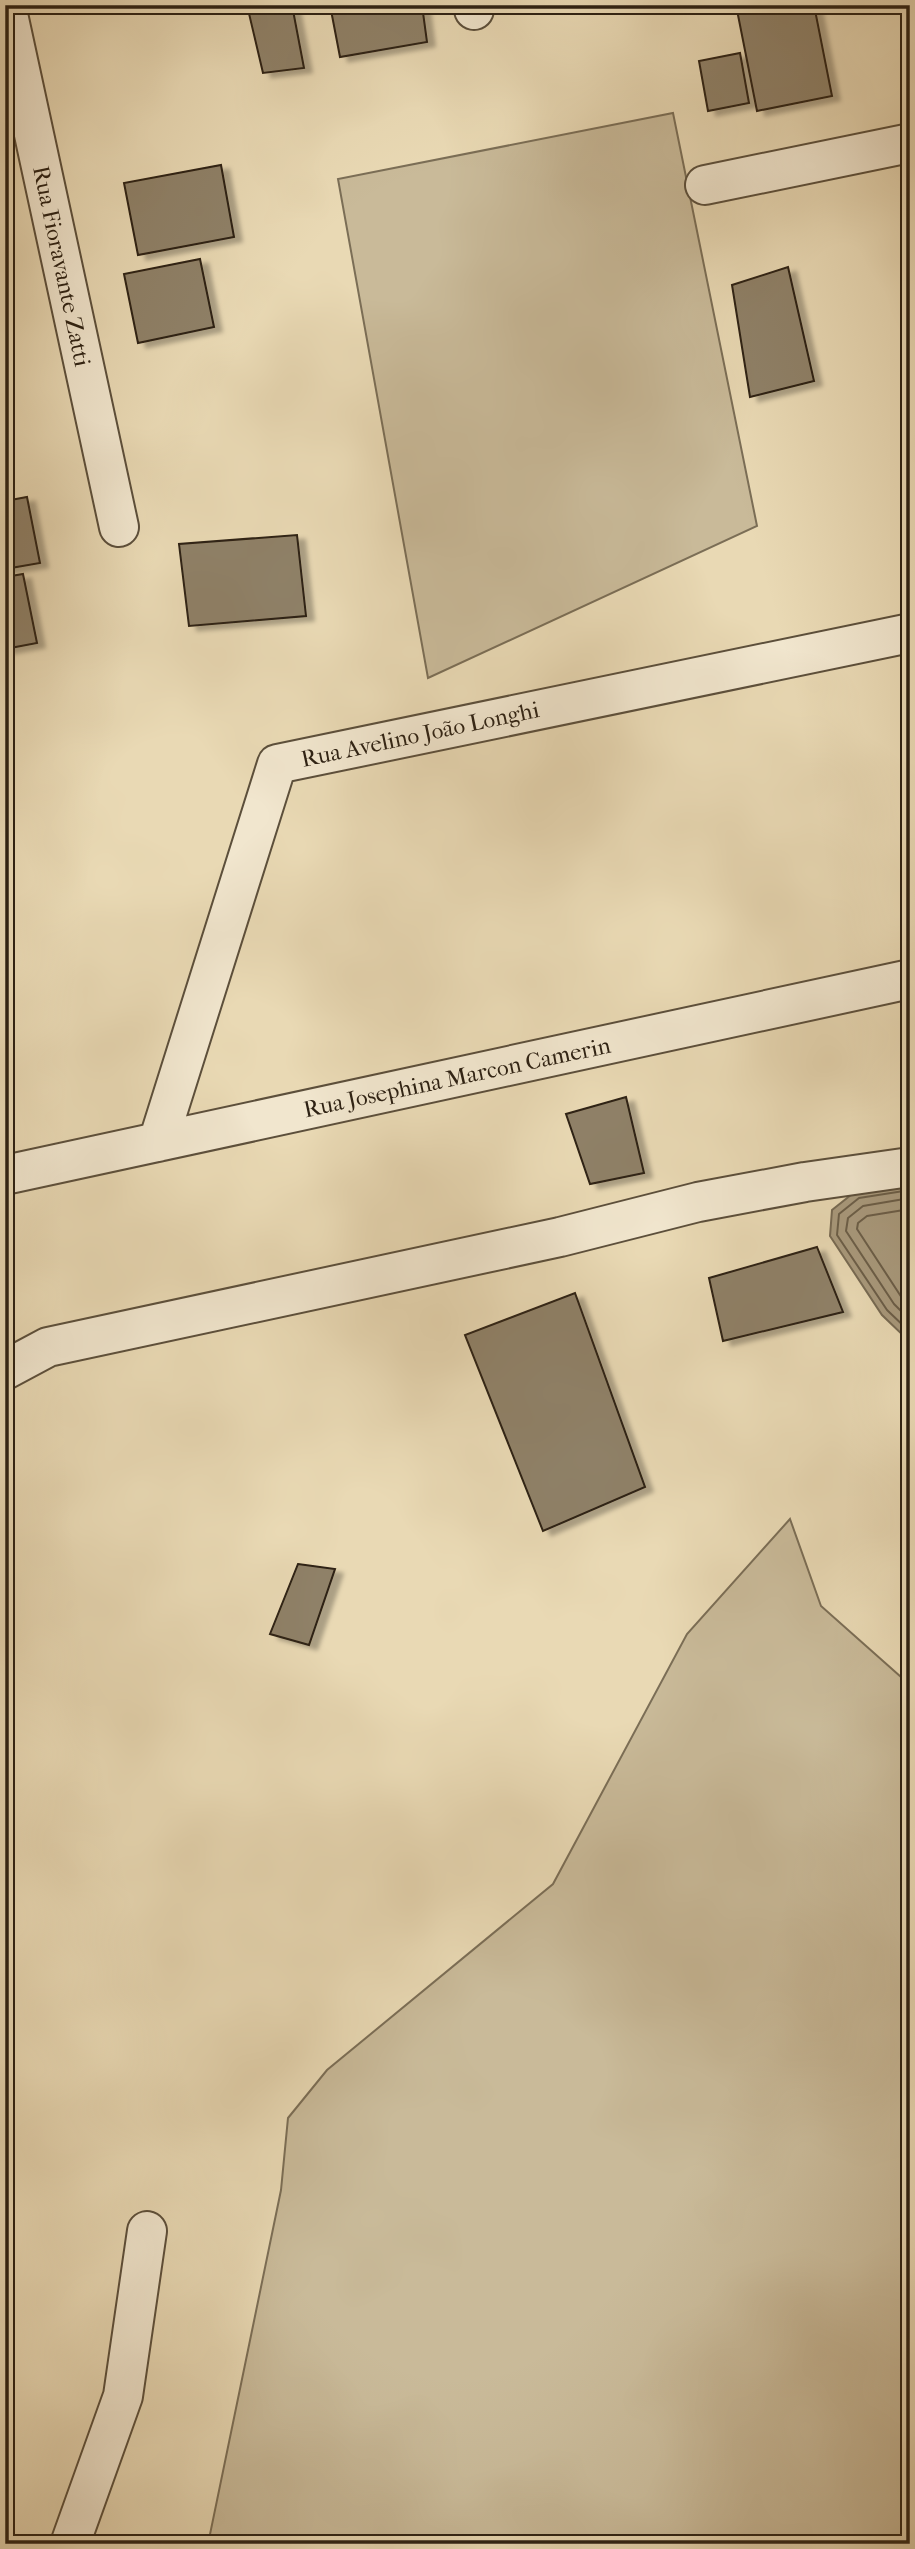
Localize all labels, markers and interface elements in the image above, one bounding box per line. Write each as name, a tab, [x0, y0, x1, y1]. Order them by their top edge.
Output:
street label: Rua Fioravante Zatti	[27, 163, 96, 369]
street label: Rua Avelino João Longhi	[299, 696, 542, 773]
street label: Rua Josephina Marcon Camerin	[301, 1032, 614, 1123]

